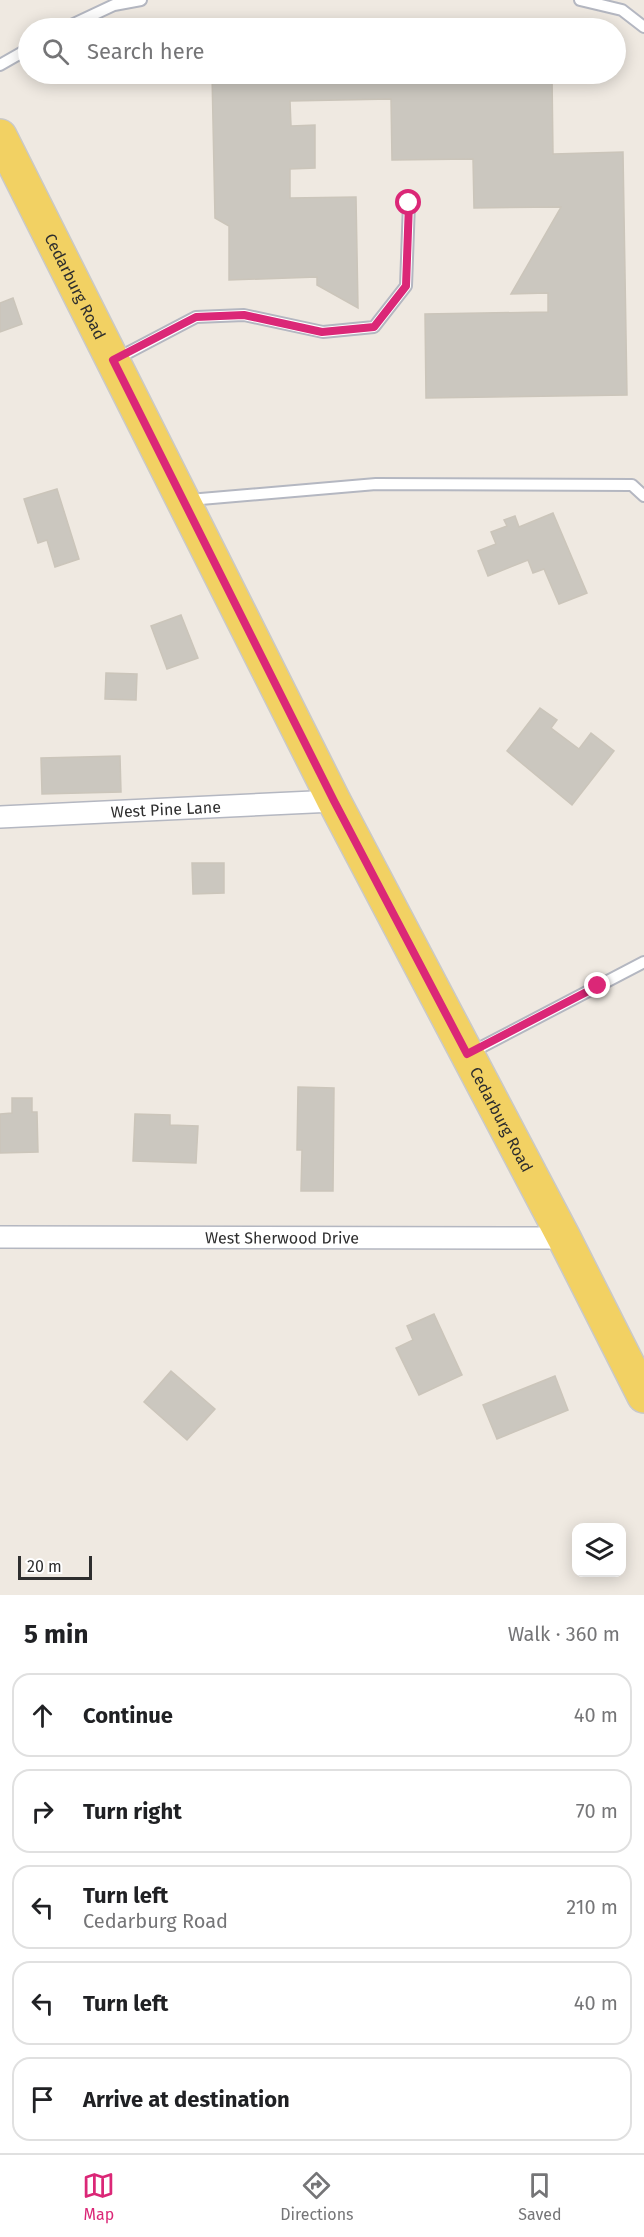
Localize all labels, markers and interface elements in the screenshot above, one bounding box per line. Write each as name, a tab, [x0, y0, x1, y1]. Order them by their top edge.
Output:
search box	[18, 18, 626, 84]
icon: search	[39, 35, 72, 68]
text: Search here	[87, 38, 205, 65]
route start	[395, 189, 421, 215]
street label: Cedarburg Road	[41, 230, 110, 342]
street label: West Pine Lane	[110, 797, 221, 821]
route end	[584, 972, 610, 998]
street label: Cedarburg Road	[466, 1064, 537, 1175]
street label: West Sherwood Drive	[205, 1228, 359, 1247]
map controls	[572, 1523, 626, 1577]
button: layers	[572, 1523, 626, 1577]
scale bar	[18, 1553, 92, 1580]
text: 20 m	[27, 1557, 62, 1576]
text: 5 min	[24, 1619, 88, 1650]
text: Walk · 360 m	[508, 1622, 620, 1646]
icon: ahead	[26, 1699, 59, 1732]
text: Continue	[83, 1702, 173, 1729]
text: 40 m	[574, 1703, 618, 1727]
icon: right	[26, 1795, 59, 1828]
text: Turn right	[83, 1798, 182, 1825]
text: 70 m	[576, 1799, 618, 1823]
text: Turn left	[83, 1882, 168, 1909]
icon: left	[26, 1891, 59, 1924]
text: 210 m	[566, 1895, 618, 1919]
text: Cedarburg Road	[83, 1909, 228, 1933]
icon: left	[26, 1987, 59, 2020]
text: Turn left	[83, 1990, 168, 2017]
text: 40 m	[574, 1991, 618, 2015]
icon: arrive	[26, 2083, 59, 2116]
text: Arrive at destination	[83, 2086, 290, 2113]
tab: Map	[82, 2169, 115, 2224]
tab: Directions	[280, 2169, 354, 2224]
tab: Saved	[518, 2169, 562, 2224]

